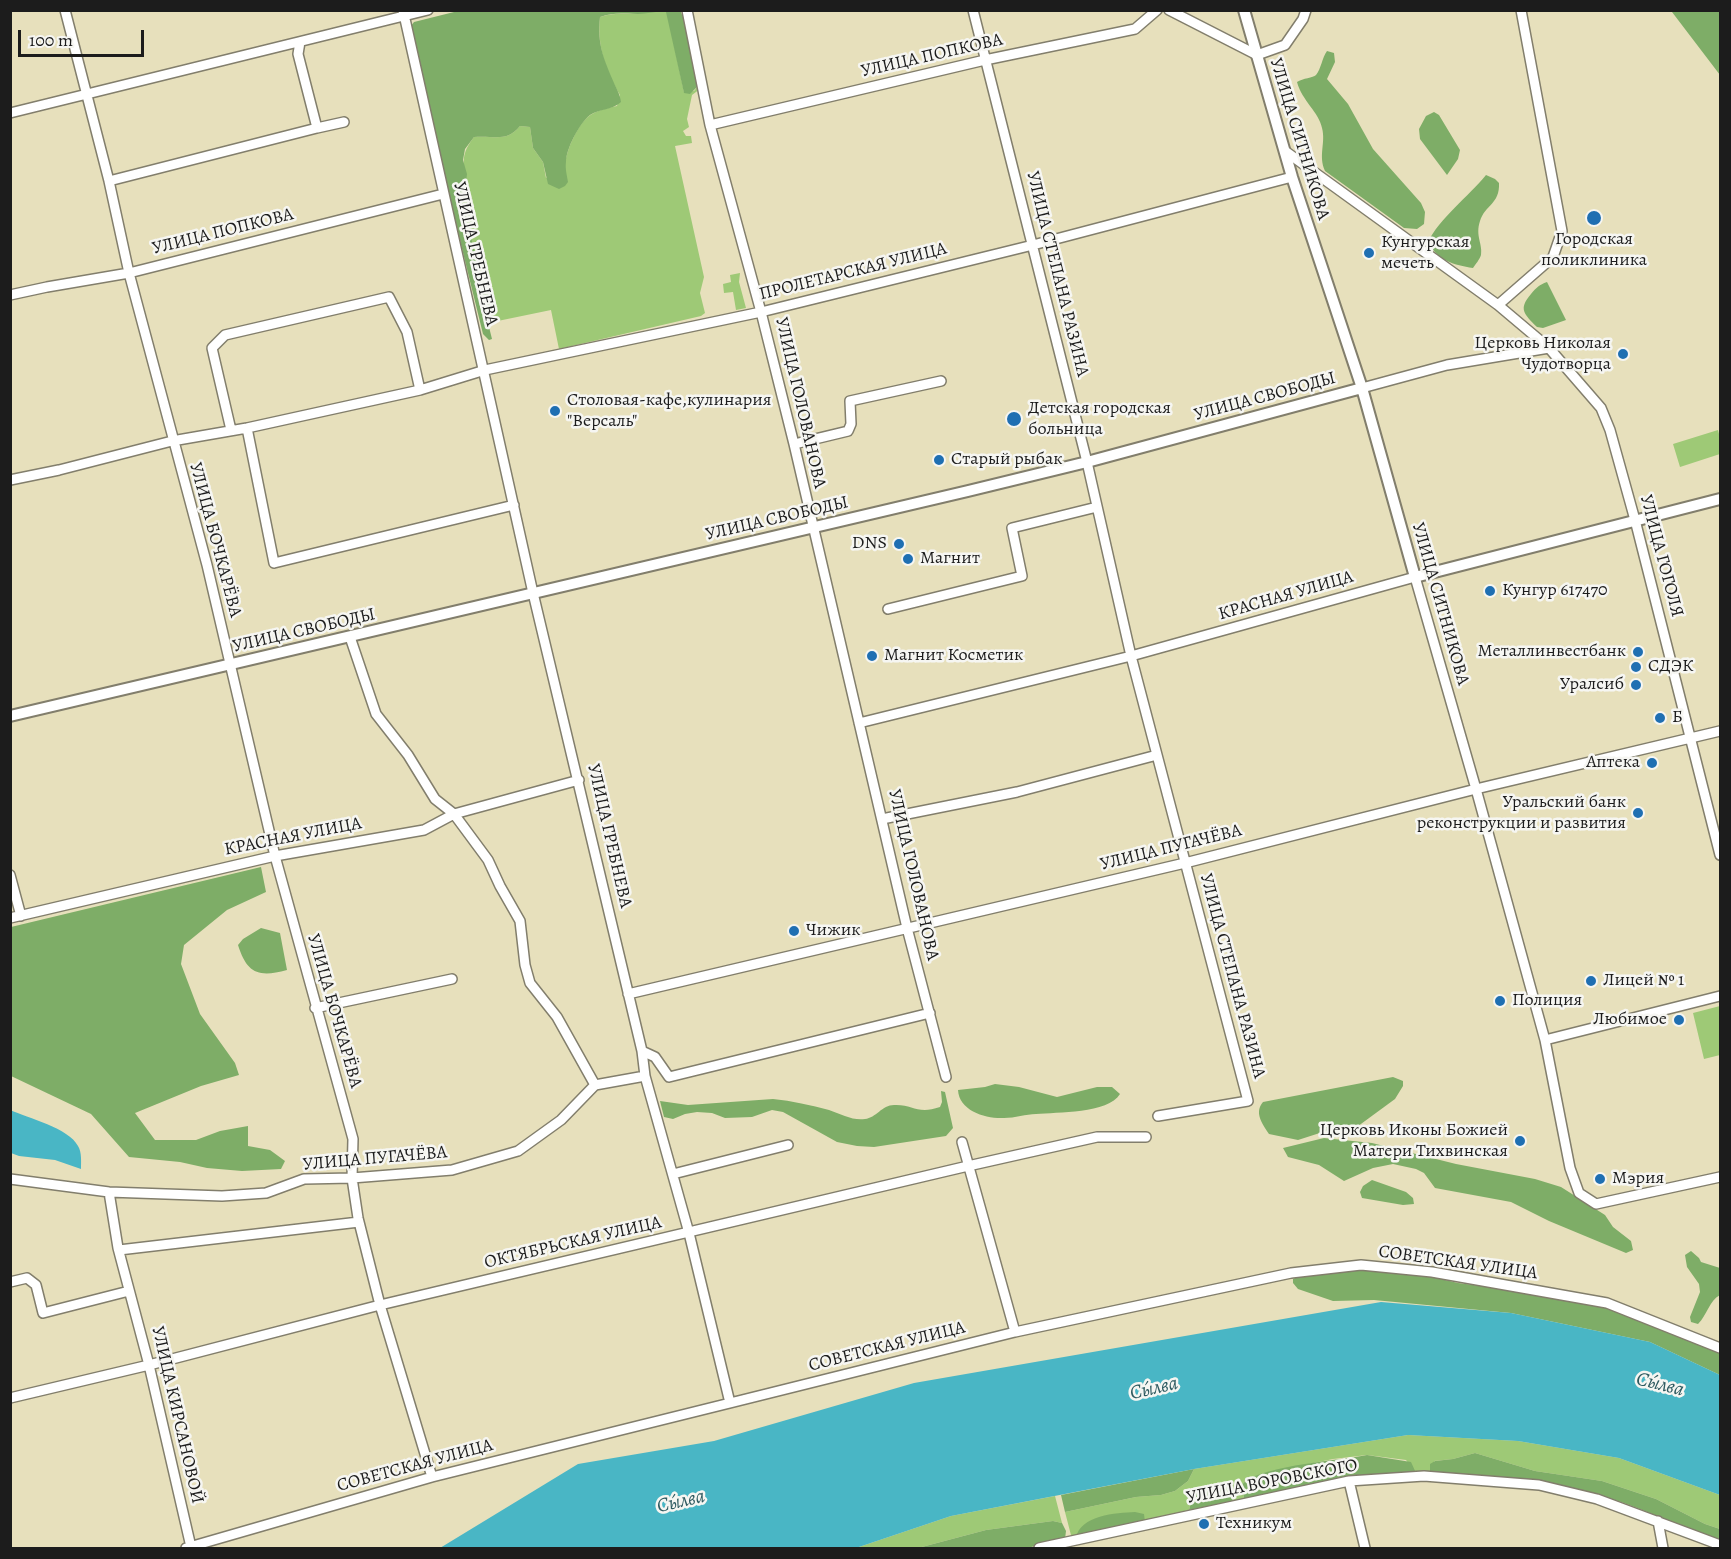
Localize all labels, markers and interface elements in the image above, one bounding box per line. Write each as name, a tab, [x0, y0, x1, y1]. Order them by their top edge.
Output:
scale bar	[21, 18, 147, 56]
text: 100 m	[29, 28, 73, 52]
street label: УЛИЦА ПОПКОВА	[859, 29, 1005, 83]
street label: УЛИЦА СИТНИКОВА	[1264, 55, 1334, 223]
street label: УЛИЦА СТЕПАНА РАЗИНА	[1021, 169, 1093, 379]
street label: УЛИЦА ГРЕБНЕВА	[448, 180, 502, 328]
street label: УЛИЦА ПОПКОВА	[150, 204, 296, 260]
marker: Городская поликлиника	[1585, 209, 1603, 227]
place label: Городская поликлиника	[1541, 229, 1647, 272]
place label: Кунгурская мечеть	[1381, 232, 1469, 274]
street label: ПРОЛЕТАРСКАЯ УЛИЦА	[757, 238, 949, 306]
marker: Кунгурская мечеть	[1362, 246, 1376, 260]
street label: УЛИЦА ГОЛОВАНОВА	[770, 315, 830, 491]
place label: Церковь Николая Чудотворца	[1474, 333, 1611, 376]
marker: Церковь Николая Чудотворца	[1616, 347, 1630, 361]
street label: УЛИЦА СВОБОДЫ	[1192, 368, 1338, 426]
place label: Столовая-кафе,кулинария "Версаль"	[567, 390, 771, 432]
place label: Детская городская больница	[1028, 398, 1171, 440]
marker: Столовая-кафе,кулинария "Версаль"	[548, 404, 562, 418]
marker: Детская городская больница	[1005, 410, 1023, 428]
place label: Старый рыбак	[951, 449, 1063, 471]
marker: Старый рыбак	[932, 453, 946, 467]
street label: УЛИЦА БОЧКАРЁВА	[184, 460, 246, 620]
street label: УЛИЦА СВОБОДЫ	[704, 492, 850, 546]
street label: УЛИЦА ГОГОЛЯ	[1634, 493, 1688, 619]
street label: УЛИЦА СИТНИКОВА	[1406, 520, 1474, 688]
place label: DNS	[852, 533, 887, 555]
marker: DNS	[892, 537, 906, 551]
place label: Магнит	[920, 548, 980, 570]
marker: Магнит	[901, 552, 915, 566]
street label: КРАСНАЯ УЛИЦА	[1216, 566, 1356, 626]
place label: Кунгур 617470	[1502, 580, 1608, 602]
marker: Кунгур 617470	[1483, 584, 1497, 598]
street label: УЛИЦА СВОБОДЫ	[231, 604, 377, 658]
place label: Металлинвестбанк	[1478, 641, 1626, 663]
place label: Магнит Косметик	[884, 645, 1023, 667]
marker: Металлинвестбанк	[1631, 645, 1645, 659]
marker: Магнит Косметик	[865, 649, 879, 663]
place label: СДЭК	[1648, 656, 1693, 678]
marker: СДЭК	[1629, 660, 1643, 674]
place label: Уралсиб	[1560, 674, 1624, 696]
marker: Уралсиб	[1629, 678, 1643, 692]
place label: Б	[1672, 707, 1683, 729]
marker: Б	[1653, 711, 1667, 725]
place label: Аптека	[1586, 752, 1640, 774]
marker: Аптека	[1645, 756, 1659, 770]
street label: УЛИЦА ГРЕБНЕВА	[582, 762, 636, 910]
street label: УЛИЦА ГОЛОВАНОВА	[883, 787, 943, 963]
place label: Уральский банк реконструкции и развития	[1417, 792, 1626, 834]
marker: Уральский банк реконструкции и развития	[1631, 806, 1645, 820]
street label: КРАСНАЯ УЛИЦА	[223, 813, 363, 861]
street label: УЛИЦА ПУГАЧЁВА	[1098, 820, 1244, 876]
street label: УЛИЦА СТЕПАНА РАЗИНА	[1194, 871, 1270, 1081]
place label: Чижик	[806, 920, 861, 942]
marker: Чижик	[787, 924, 801, 938]
street label: УЛИЦА БОЧКАРЁВА	[302, 931, 366, 1091]
place label: Лицей № 1	[1603, 970, 1684, 992]
marker: Лицей № 1	[1584, 974, 1598, 988]
place label: Полиция	[1512, 990, 1582, 1012]
marker: Полиция	[1493, 994, 1507, 1008]
place label: Любимое	[1593, 1009, 1667, 1031]
marker: Любимое	[1672, 1013, 1686, 1027]
place label: Церковь Иконы Божией Матери Тихвинская	[1320, 1120, 1508, 1162]
marker: Церковь Иконы Божией Матери Тихвинская	[1513, 1134, 1527, 1148]
street label: УЛИЦА ПУГАЧЁВА	[302, 1142, 448, 1176]
place label: Мэрия	[1612, 1168, 1664, 1190]
marker: Мэрия	[1593, 1172, 1607, 1186]
street label: ОКТЯБРЬСКАЯ УЛИЦА	[482, 1212, 664, 1274]
street label: СОВЕТСКАЯ УЛИЦА	[1377, 1241, 1539, 1285]
street label: СОВЕТСКАЯ УЛИЦА	[807, 1317, 967, 1377]
street label: УЛИЦА КИРСАНОВОЙ	[146, 1324, 208, 1506]
water label: Сы́лва	[1634, 1367, 1686, 1403]
water label: Сы́лва	[1128, 1372, 1180, 1406]
street label: СОВЕТСКАЯ УЛИЦА	[335, 1435, 495, 1497]
street label: УЛИЦА ВОРОВСКОГО	[1185, 1455, 1359, 1509]
water label: Сы́лва	[655, 1485, 707, 1519]
place label: Техникум	[1216, 1513, 1292, 1535]
marker: Техникум	[1197, 1517, 1211, 1531]

